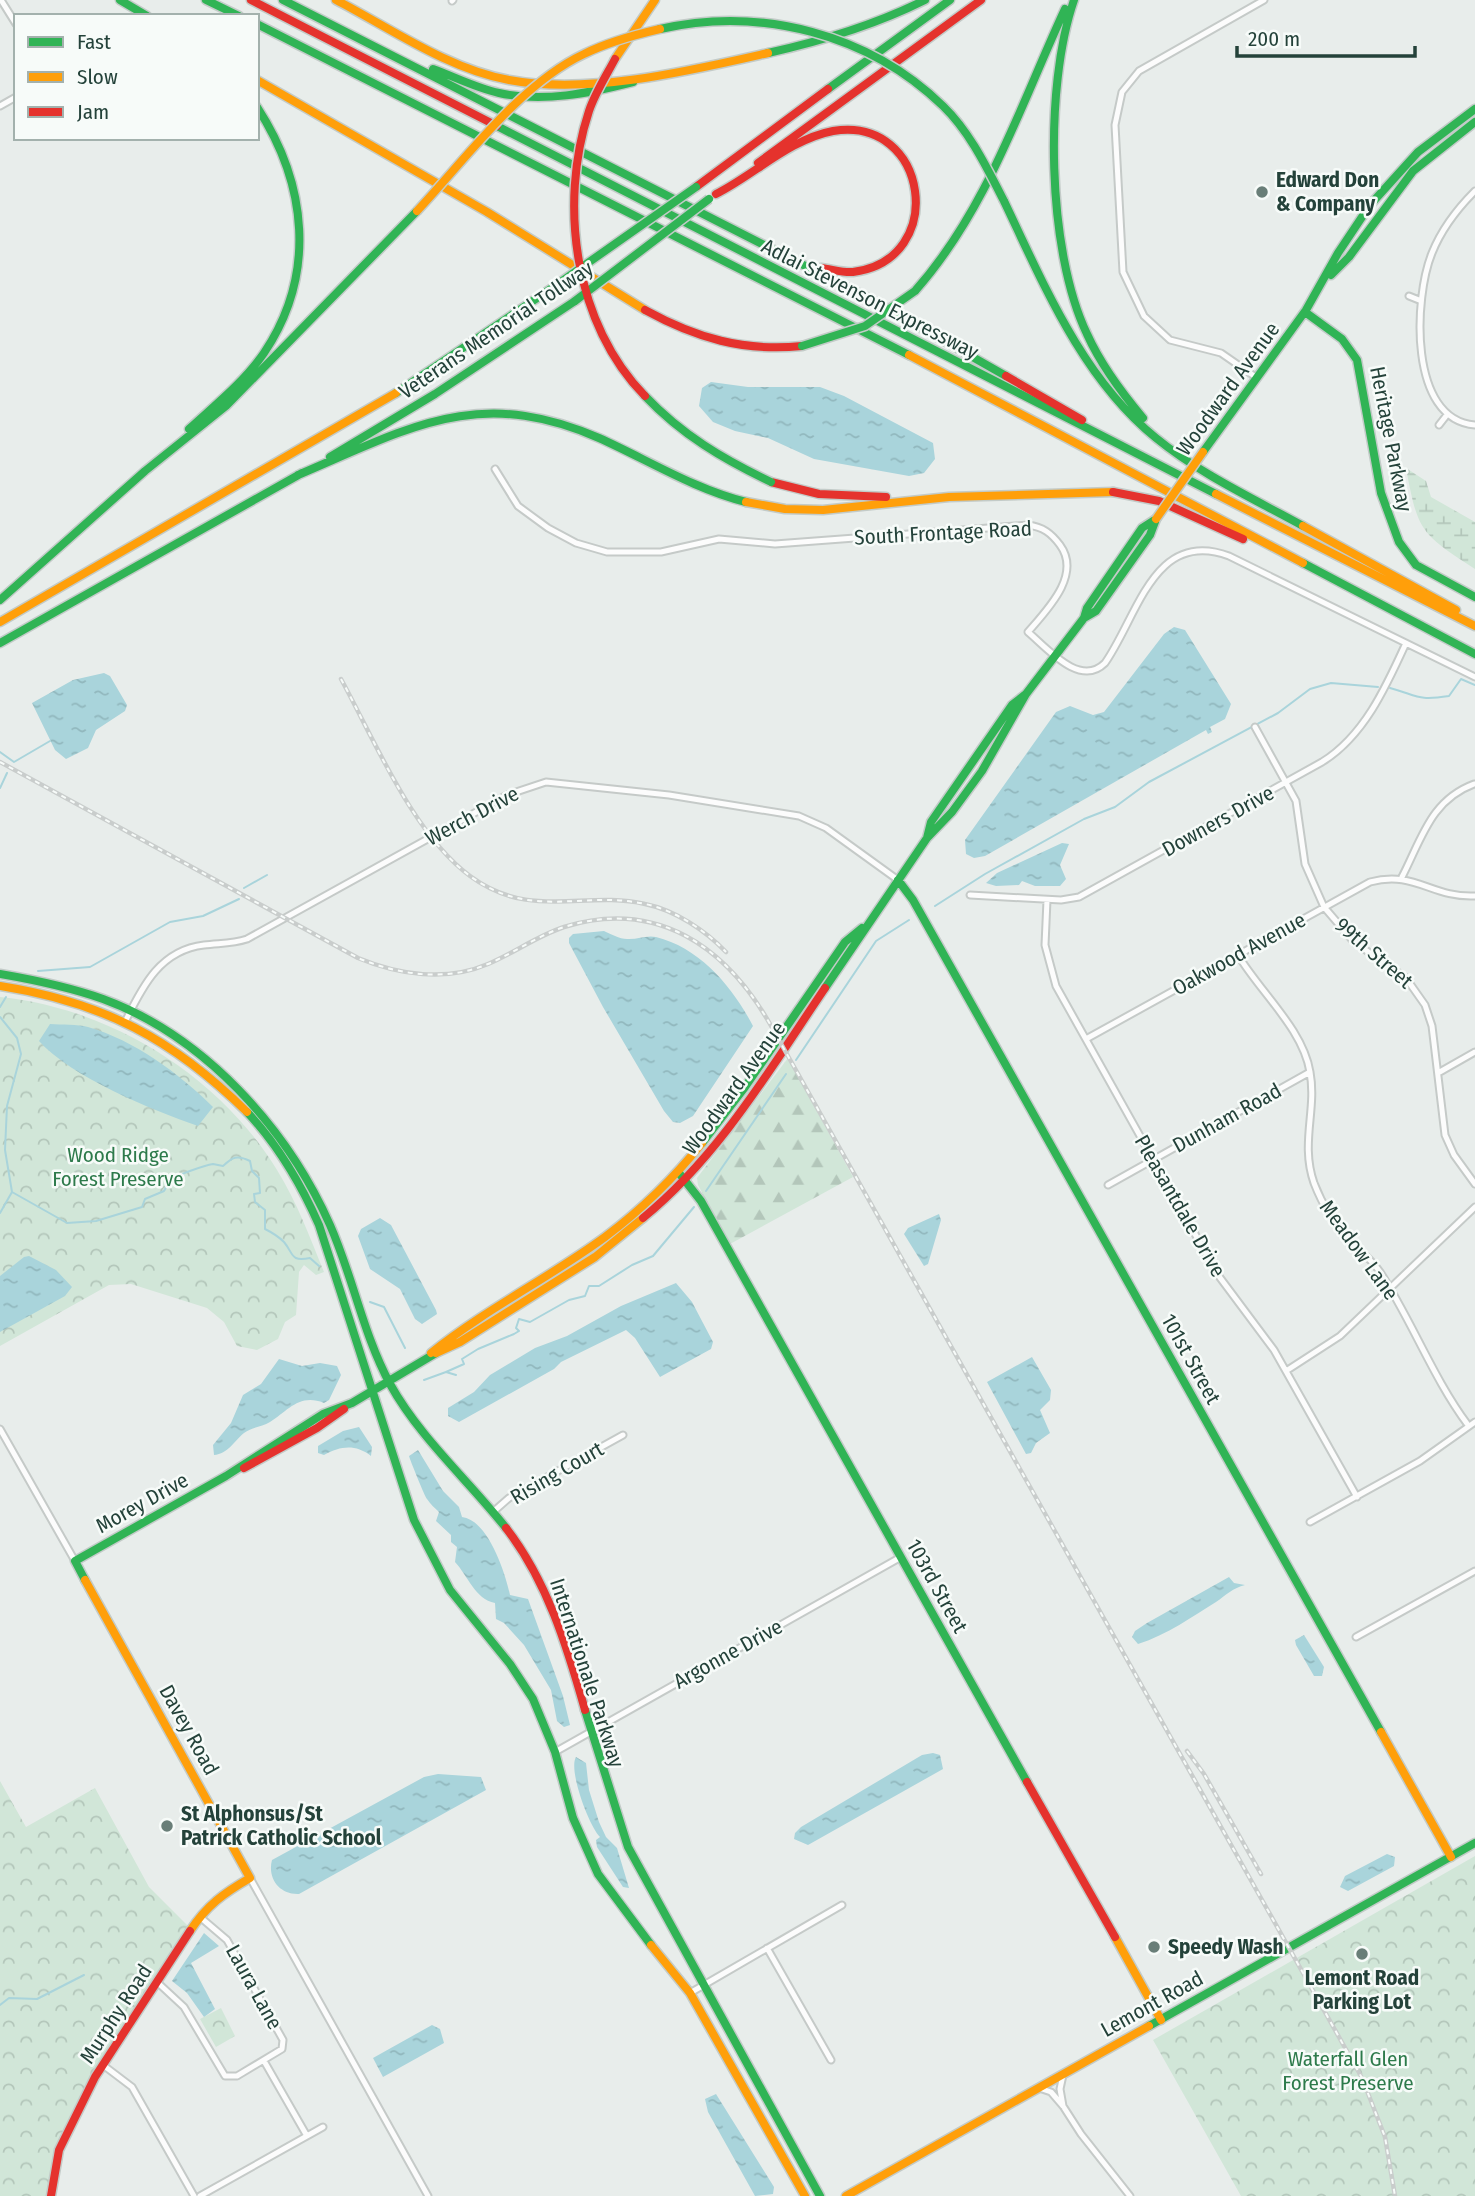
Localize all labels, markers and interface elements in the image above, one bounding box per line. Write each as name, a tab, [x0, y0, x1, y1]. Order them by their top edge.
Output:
legend	[14, 14, 259, 140]
scale bar	[1237, 14, 1416, 58]
text: 200 m	[1248, 26, 1300, 52]
text: Fast	[77, 29, 111, 55]
text: Slow	[77, 64, 118, 90]
text: Jam	[77, 99, 109, 125]
place label: Edward Don & Company	[1276, 167, 1379, 217]
marker: Edward Don & Company	[1254, 184, 1270, 200]
street label: Adlai Stevenson Expressway	[757, 233, 983, 365]
street label: Veterans Memorial Tollway	[394, 255, 599, 405]
street label: Woodward Avenue	[1171, 317, 1285, 461]
street label: Heritage Parkway	[1364, 364, 1418, 514]
street label: South Frontage Road	[854, 515, 1032, 551]
street label: Downers Drive	[1158, 780, 1278, 862]
street label: Werch Drive	[421, 781, 523, 851]
street label: Oakwood Avenue	[1168, 907, 1310, 1001]
street label: 99th Street	[1330, 912, 1418, 994]
street label: Woodward Avenue	[677, 1016, 791, 1160]
street label: Dunham Road	[1168, 1077, 1286, 1159]
street label: Pleasantdale Drive	[1129, 1130, 1231, 1282]
park label: Wood Ridge Forest Preserve	[52, 1142, 184, 1192]
street label: Meadow Lane	[1314, 1195, 1404, 1305]
street label: 101st Street	[1156, 1309, 1226, 1409]
street label: Rising Court	[506, 1436, 608, 1510]
street label: Morey Drive	[91, 1467, 193, 1539]
street label: 103rd Street	[901, 1535, 973, 1637]
street label: Internationale Parkway	[544, 1575, 630, 1771]
street label: Argonne Drive	[669, 1613, 787, 1695]
street label: Davey Road	[154, 1680, 224, 1780]
place label: St Alphonsus/St Patrick Catholic School	[181, 1801, 382, 1851]
marker: St Alphonsus/St Patrick Catholic School	[159, 1818, 175, 1834]
place label: Speedy Wash	[1168, 1934, 1284, 1960]
marker: Speedy Wash	[1146, 1939, 1162, 1955]
street label: Laura Lane	[220, 1940, 288, 2034]
marker: Lemont Road Parking Lot	[1354, 1946, 1370, 1962]
street label: Murphy Road	[74, 1959, 158, 2069]
street label: Lemont Road	[1096, 1965, 1208, 2043]
place label: Lemont Road Parking Lot	[1305, 1965, 1419, 2015]
park label: Waterfall Glen Forest Preserve	[1282, 2046, 1414, 2096]

